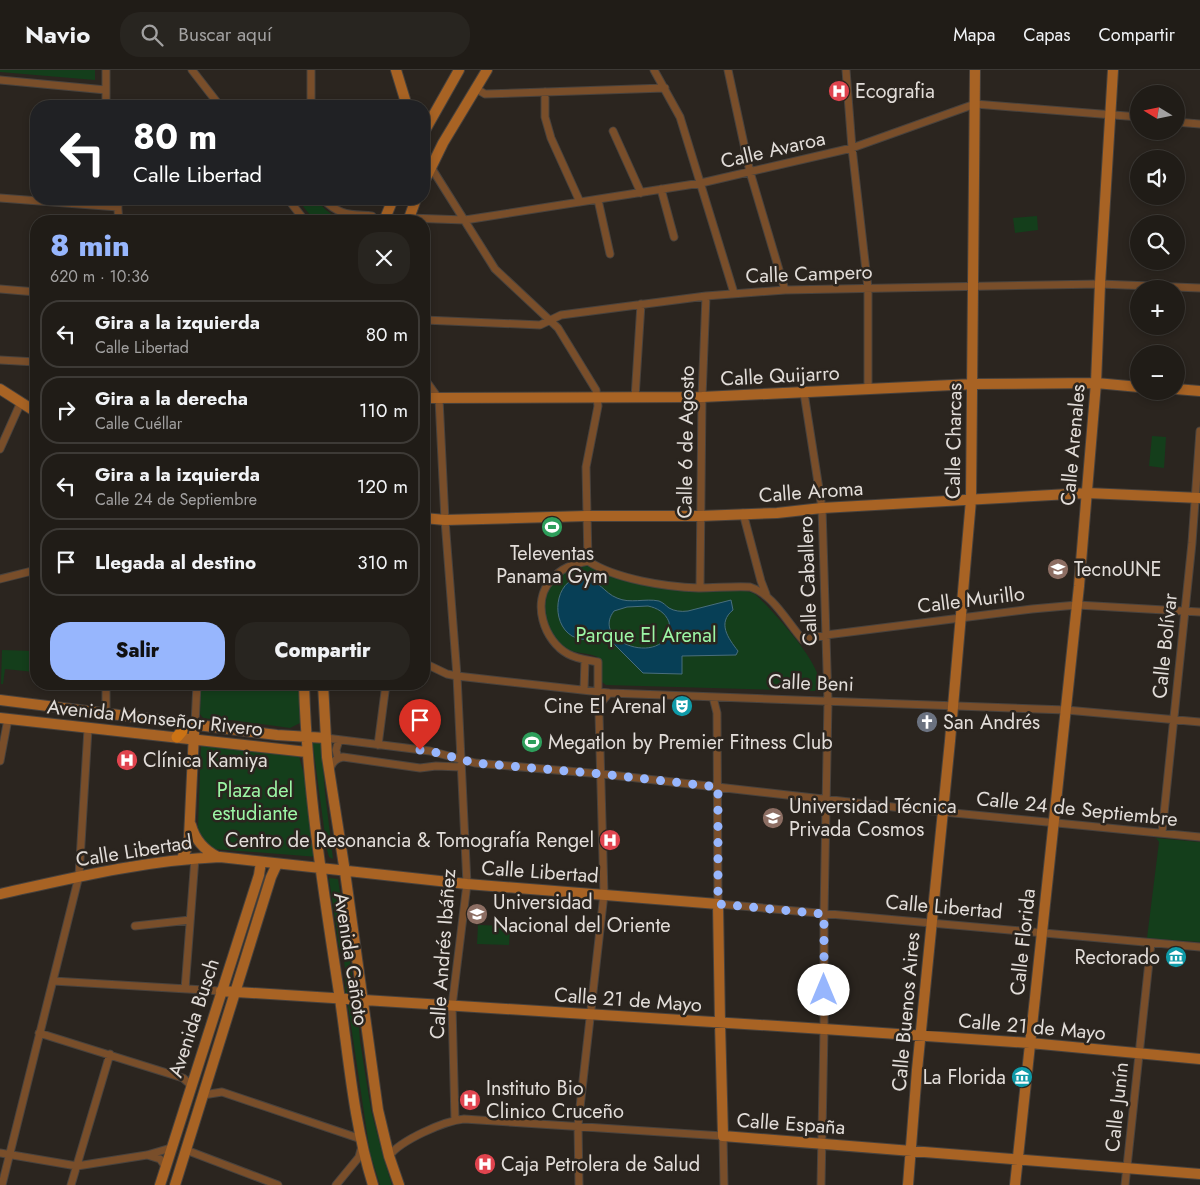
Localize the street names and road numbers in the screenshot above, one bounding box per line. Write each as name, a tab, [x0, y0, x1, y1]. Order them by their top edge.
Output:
street label: Calle Avaroa	[718, 124, 828, 176]
street label: Calle Campero	[745, 257, 873, 291]
street label: Calle Quijarro	[720, 358, 840, 394]
street label: Calle 6 de Agosto	[670, 365, 702, 519]
street label: Calle Charcas	[938, 383, 970, 499]
street label: Calle Arenales	[1053, 383, 1093, 507]
street label: Calle Aroma	[758, 474, 864, 510]
street label: Calle Caballero	[791, 515, 825, 647]
street label: Calle Murillo	[916, 579, 1026, 621]
street label: Calle Bolívar	[1145, 592, 1185, 700]
street label: Calle Beni	[768, 667, 854, 699]
street label: Avenida Monseñor Rivero	[46, 692, 264, 744]
street label: Calle 24 de Septiembre	[975, 784, 1179, 834]
street label: Calle Libertad	[74, 827, 194, 875]
street label: Calle Libertad	[480, 853, 600, 891]
street label: Calle Andrés Ibáñez	[423, 868, 463, 1040]
street label: Calle Libertad	[884, 887, 1004, 927]
street label: Calle Florida	[1003, 887, 1043, 997]
street label: Avenida Cañoto	[326, 890, 376, 1028]
street label: Calle Buenos Aires	[885, 931, 927, 1093]
street label: Avenida Busch	[161, 955, 227, 1081]
street label: Calle 21 de Mayo	[553, 980, 703, 1020]
street label: Calle 21 de Mayo	[957, 1006, 1107, 1048]
street label: Calle Junín	[1098, 1061, 1136, 1153]
street label: Calle España	[736, 1106, 846, 1142]

